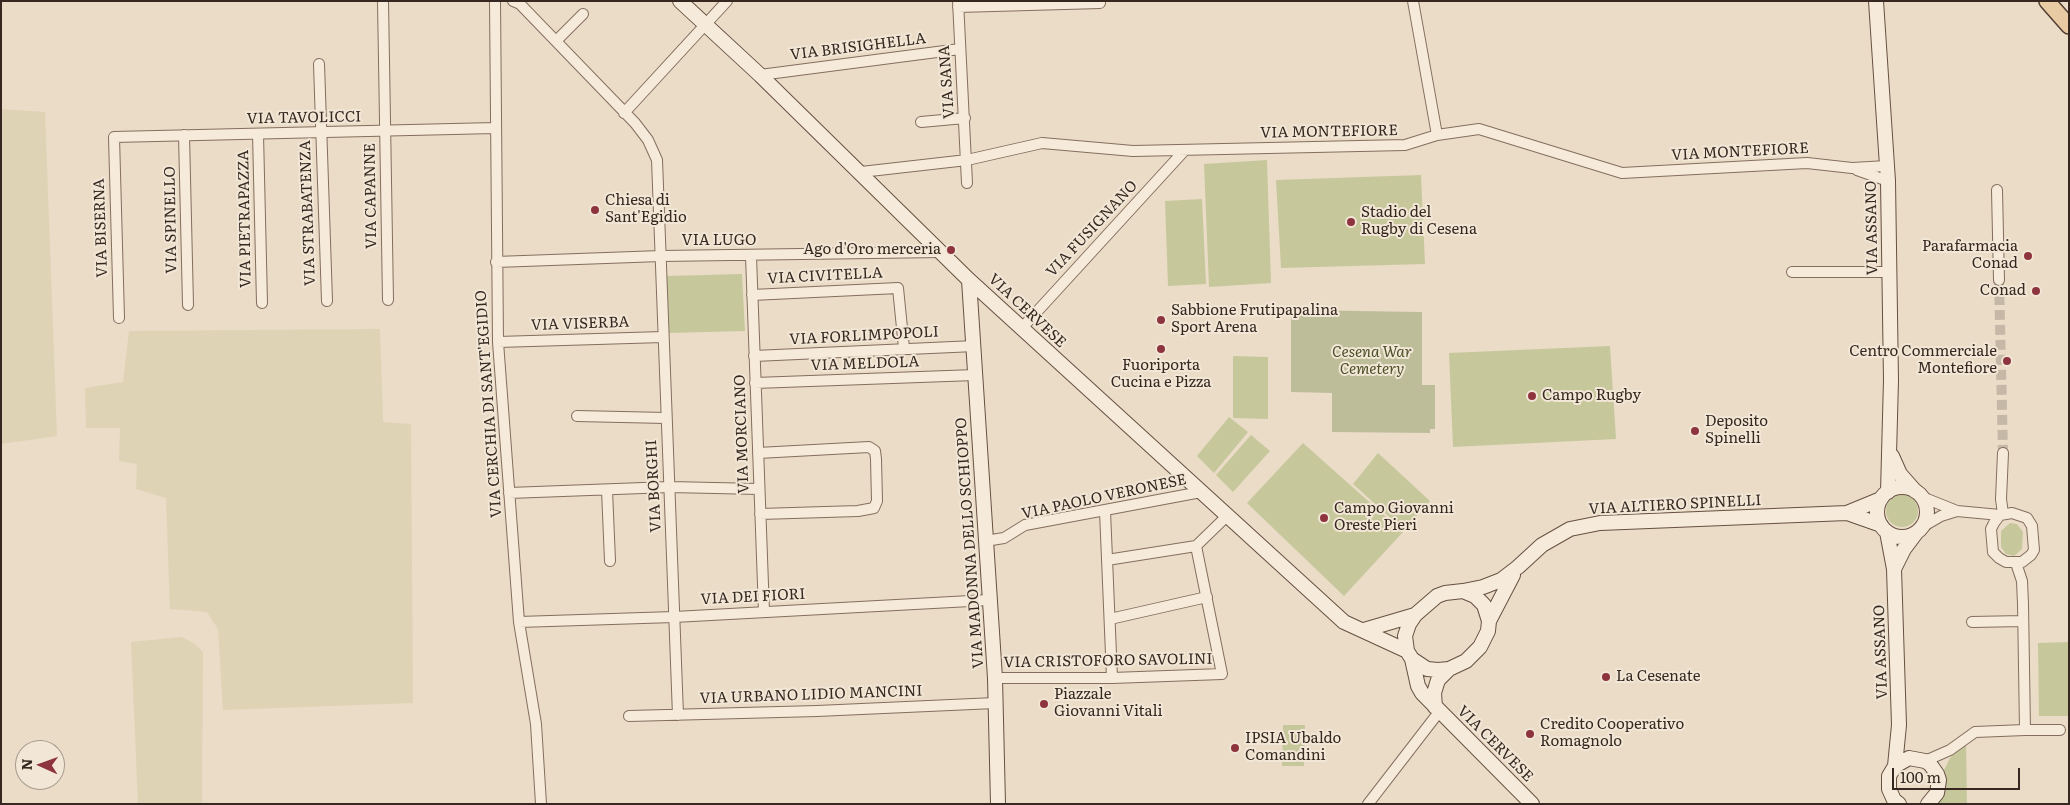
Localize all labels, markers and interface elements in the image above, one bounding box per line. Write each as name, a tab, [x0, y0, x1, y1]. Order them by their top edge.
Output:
street label: VIA BRISIGHELLA	[789, 30, 927, 64]
street label: VIA SANA	[935, 45, 959, 119]
street label: VIA TAVOLICCI	[246, 108, 362, 128]
street label: VIA MONTEFIORE	[1260, 122, 1398, 142]
street label: VIA MONTEFIORE	[1671, 139, 1809, 165]
street label: VIA STRABATENZA	[296, 140, 320, 286]
street label: VIA CAPANNE	[361, 143, 381, 249]
street label: VIA PIETRAPAZZA	[235, 150, 255, 288]
street label: VIA SPINELLO	[161, 166, 181, 274]
street label: VIA FUSIGNANO	[1043, 177, 1141, 281]
street label: VIA BISERNA	[90, 178, 112, 278]
street label: VIA ASSANO	[1862, 180, 1882, 276]
place label: Chiesa di Sant'Egidio	[605, 192, 687, 227]
marker: Chiesa di Sant'Egidio	[589, 204, 601, 216]
place label: Stadio del Rugby di Cesena	[1361, 204, 1477, 239]
marker: Stadio del Rugby di Cesena	[1345, 216, 1357, 228]
street label: VIA LUGO	[682, 232, 756, 250]
place label: Parafarmacia Conad	[1922, 238, 2018, 273]
place label: Ago d'Oro merceria	[803, 241, 941, 259]
marker: Ago d'Oro merceria	[945, 244, 957, 256]
marker: Parafarmacia Conad	[2022, 250, 2034, 262]
street label: VIA CIVITELLA	[767, 264, 883, 288]
street label: VIA CERVESE	[984, 270, 1070, 352]
place label: Conad	[1980, 282, 2026, 300]
marker: Conad	[2030, 285, 2042, 297]
street label: VIA CERCHIA DI SANT'EGIDIO	[472, 290, 506, 518]
place label: Sabbione Frutipapalina Sport Arena	[1171, 302, 1338, 337]
street label: VIA VISERBA	[530, 313, 630, 335]
marker: Sabbione Frutipapalina Sport Arena	[1155, 314, 1167, 326]
street label: VIA FORLIMPOPOLI	[789, 323, 939, 349]
marker: Fuoriporta Cucina e Pizza	[1155, 343, 1167, 355]
place label: Centro Commerciale Montefiore	[1849, 343, 1997, 378]
park label: Cesena War Cemetery	[1332, 344, 1412, 379]
street label: VIA MELDOLA	[810, 353, 920, 375]
marker: Centro Commerciale Montefiore	[2001, 355, 2013, 367]
place label: Fuoriporta Cucina e Pizza	[1111, 357, 1211, 392]
street label: VIA MORCIANO	[731, 374, 753, 494]
place label: Campo Rugby	[1542, 387, 1641, 405]
marker: Campo Rugby	[1526, 390, 1538, 402]
place label: Deposito Spinelli	[1705, 413, 1768, 448]
street label: VIA MADONNA DELLO SCHIOPPO	[952, 417, 988, 669]
marker: Deposito Spinelli	[1689, 425, 1701, 437]
street label: VIA BORGHI	[643, 439, 665, 533]
street label: VIA PAOLO VERONESE	[1020, 471, 1188, 523]
street label: VIA ALTIERO SPINELLI	[1588, 491, 1762, 519]
place label: Campo Giovanni Oreste Pieri	[1334, 500, 1454, 535]
marker: Campo Giovanni Oreste Pieri	[1318, 512, 1330, 524]
street label: VIA DEI FIORI	[700, 585, 806, 609]
street label: VIA ASSANO	[1870, 604, 1892, 700]
street label: VIA CRISTOFORO SAVOLINI	[1003, 650, 1213, 672]
place label: La Cesenate	[1616, 668, 1700, 686]
marker: La Cesenate	[1600, 671, 1612, 683]
street label: VIA URBANO LIDIO MANCINI	[699, 682, 923, 708]
place label: Piazzale Giovanni Vitali	[1054, 686, 1163, 721]
marker: Piazzale Giovanni Vitali	[1038, 698, 1050, 710]
street label: VIA CERVESE	[1453, 702, 1537, 786]
place label: Credito Cooperativo Romagnolo	[1540, 716, 1684, 751]
marker: Credito Cooperativo Romagnolo	[1524, 728, 1536, 740]
place label: IPSIA Ubaldo Comandini	[1245, 730, 1341, 765]
north arrow	[15, 740, 65, 790]
marker: IPSIA Ubaldo Comandini	[1229, 742, 1241, 754]
text: N	[16, 758, 36, 771]
scale bar	[1895, 758, 2022, 790]
text: 100 m	[1900, 765, 1941, 788]

